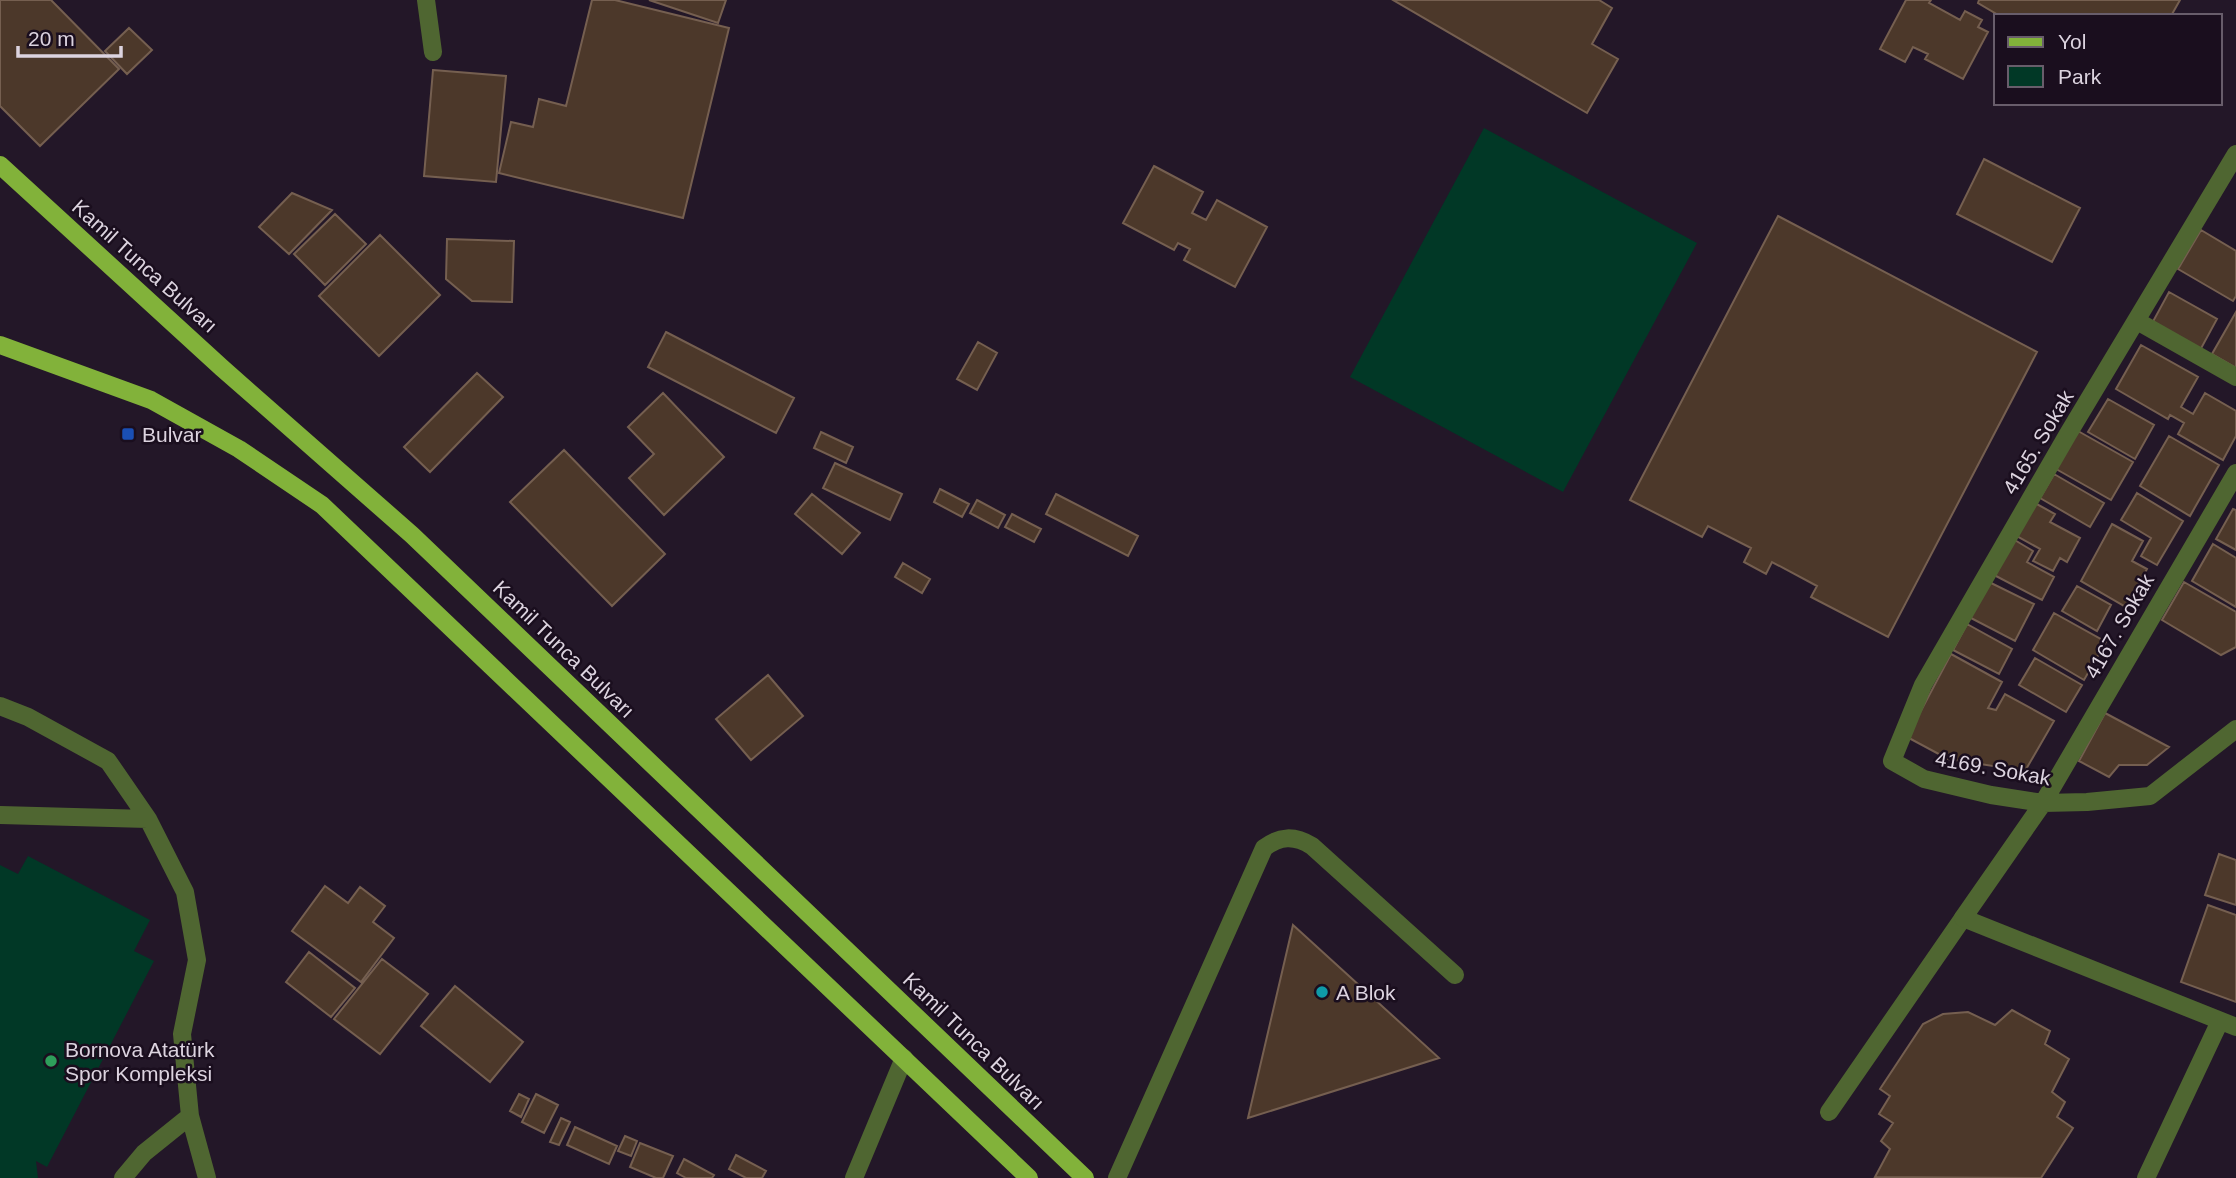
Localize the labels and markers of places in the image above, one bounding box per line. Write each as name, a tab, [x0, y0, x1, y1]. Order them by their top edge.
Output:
place label: Bulvar	[142, 423, 202, 446]
marker: Bulvar	[120, 426, 136, 442]
place label: A Blok	[1336, 981, 1396, 1004]
marker: A Blok	[1314, 984, 1330, 1000]
place label: Bornova Atatürk Spor Kompleksi	[65, 1038, 215, 1085]
marker: Bornova Atatürk Spor Kompleksi	[43, 1053, 59, 1069]

